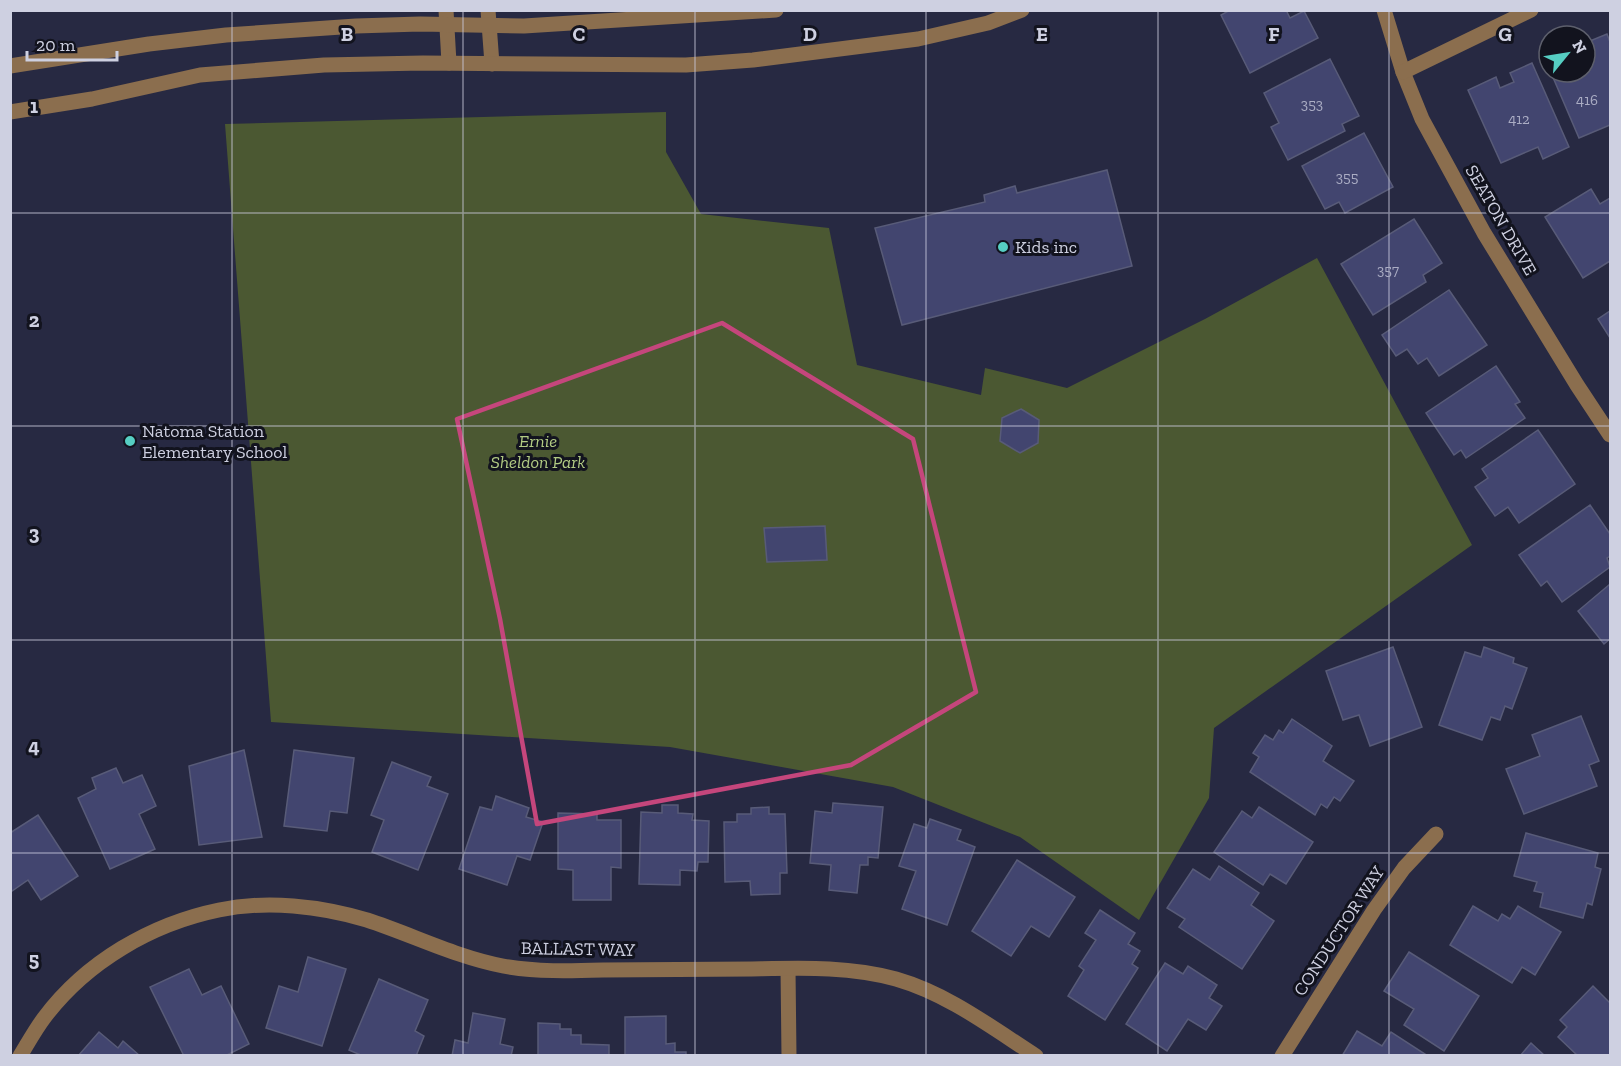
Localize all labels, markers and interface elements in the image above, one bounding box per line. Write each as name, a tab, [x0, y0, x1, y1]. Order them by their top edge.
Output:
text: B	[341, 22, 353, 46]
text: C	[573, 22, 586, 46]
text: D	[803, 22, 817, 46]
text: E	[1036, 22, 1048, 46]
text: F	[1268, 22, 1280, 46]
text: G	[1498, 22, 1512, 46]
scale bar	[27, 24, 117, 62]
north arrow	[1537, 24, 1597, 84]
text: 20 m	[36, 34, 76, 56]
text: N	[1568, 37, 1591, 57]
house number: 416	[1576, 91, 1598, 109]
text: 1	[30, 94, 38, 118]
house number: 353	[1301, 95, 1323, 113]
house number: 412	[1508, 110, 1530, 128]
street label: SEATON DRIVE	[1461, 161, 1541, 279]
house number: 355	[1336, 168, 1359, 186]
place label: Kids inc	[1015, 236, 1077, 258]
marker: Kids inc	[996, 240, 1010, 254]
house number: 357	[1377, 261, 1399, 279]
text: 2	[29, 308, 40, 332]
place label: Natoma Station Elementary School	[142, 420, 287, 463]
park label: Ernie Sheldon Park	[491, 430, 585, 473]
marker: Natoma Station Elementary School	[123, 434, 137, 448]
text: 3	[29, 521, 40, 545]
text: 4	[28, 734, 40, 758]
street label: CONDUCTOR WAY	[1289, 862, 1389, 1000]
street label: BALLAST WAY	[521, 937, 635, 961]
text: 5	[29, 947, 39, 971]

